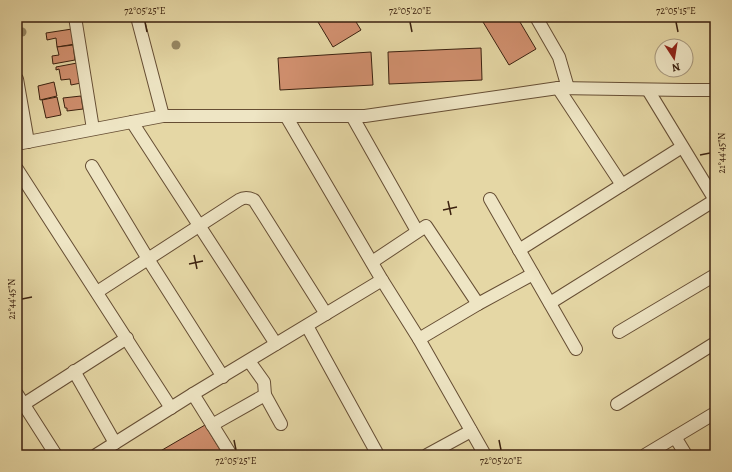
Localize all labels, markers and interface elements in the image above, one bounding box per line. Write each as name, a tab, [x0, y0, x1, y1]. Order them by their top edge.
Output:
text: 72°05'25"E	[124, 4, 166, 17]
text: 72°05'20"E	[389, 4, 431, 17]
text: 72°05'15"E	[656, 4, 696, 17]
north arrow	[654, 38, 694, 78]
text: N	[670, 59, 681, 75]
text: 21°44'45"N	[715, 132, 728, 174]
text: 21°44'45"N	[5, 278, 18, 320]
text: 72°05'25"E	[215, 454, 257, 467]
text: 72°05'20"E	[480, 454, 522, 467]

